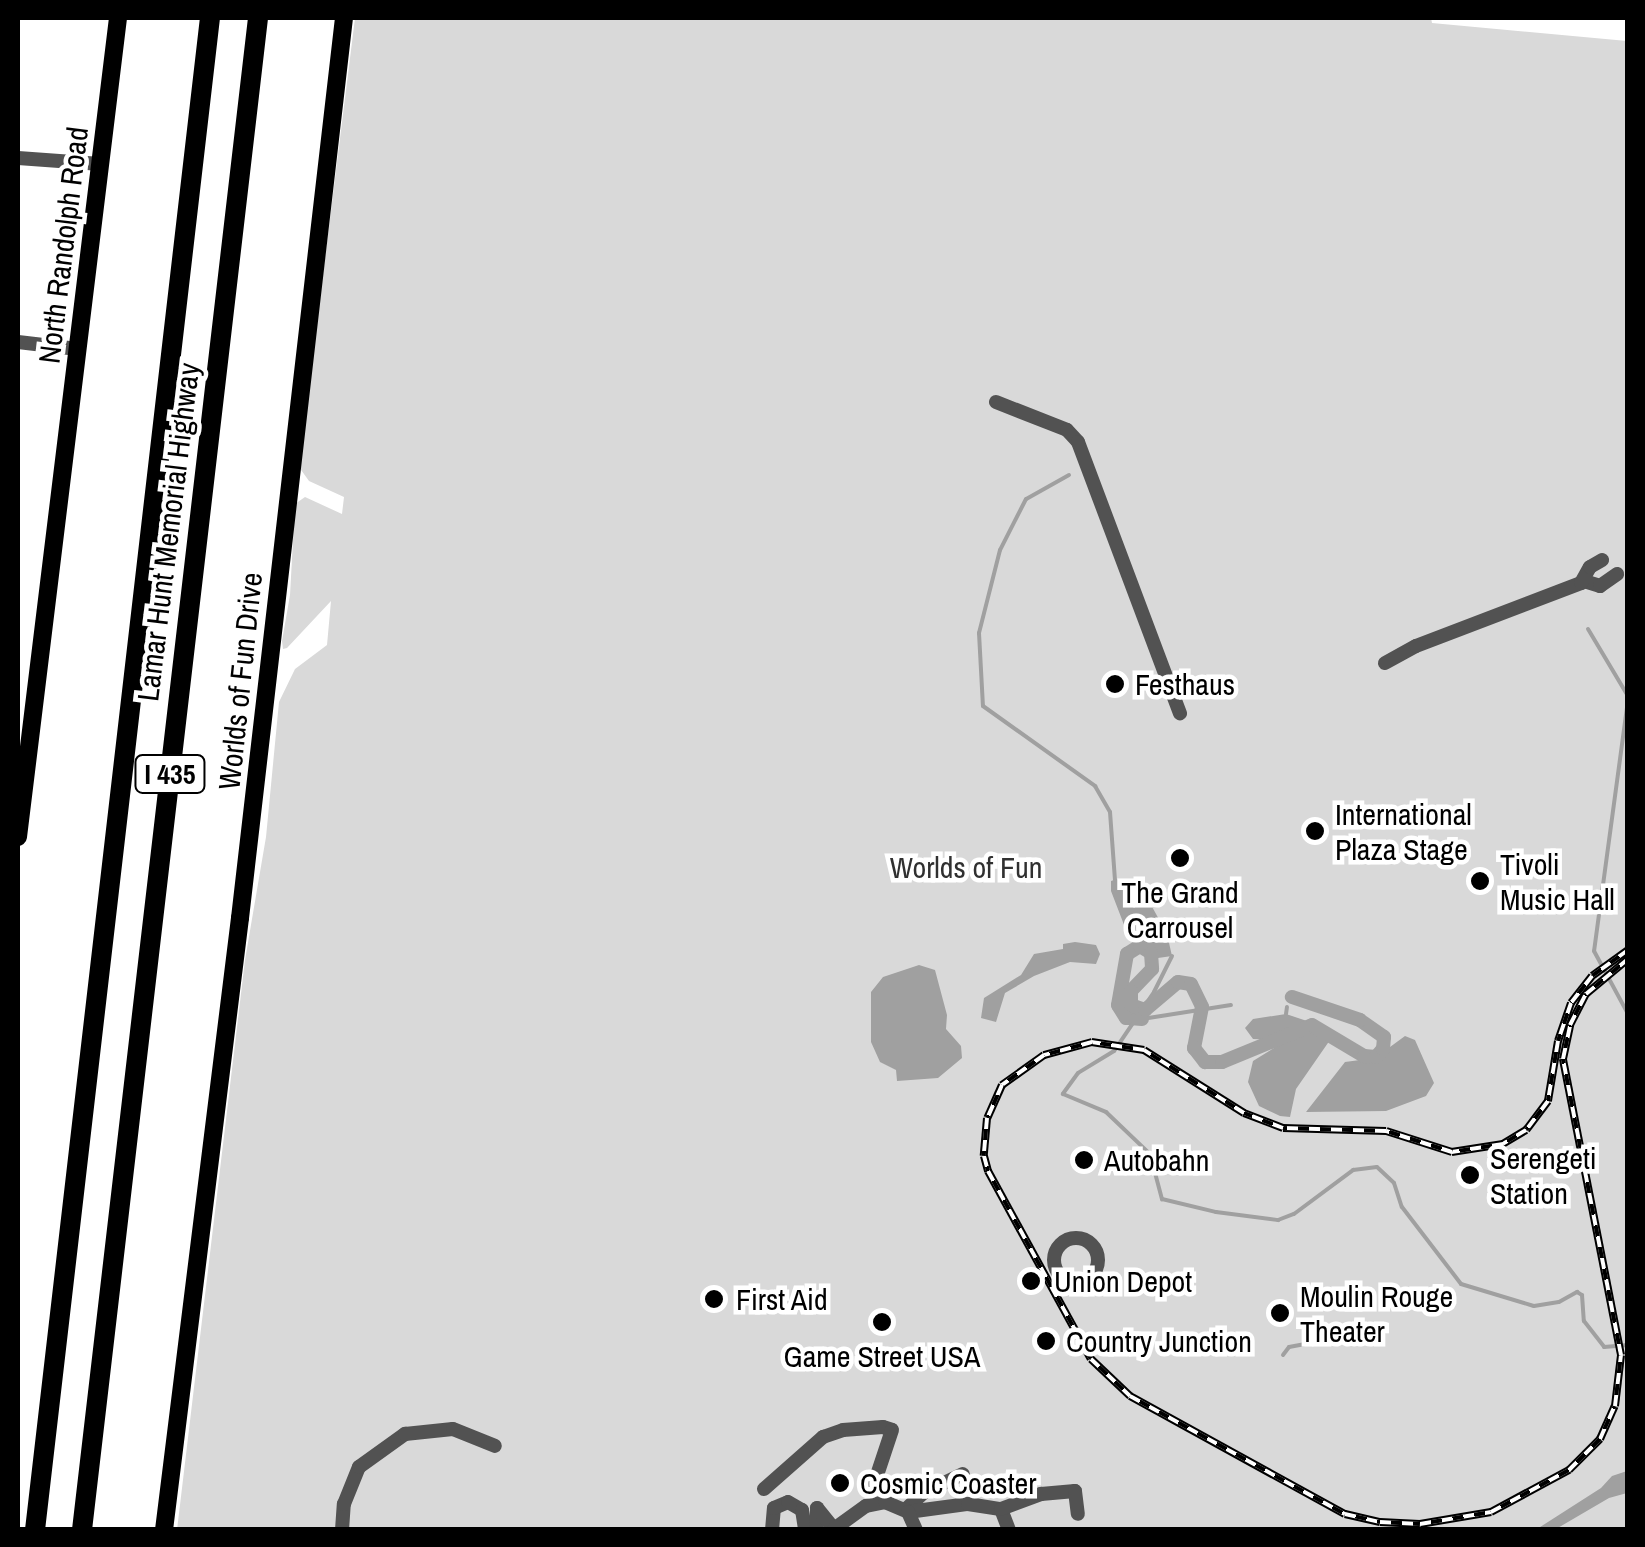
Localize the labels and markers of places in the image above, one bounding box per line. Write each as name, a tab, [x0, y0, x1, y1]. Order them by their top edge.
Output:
place label: Festhaus	[1135, 666, 1235, 702]
marker: Festhaus	[1104, 673, 1126, 695]
place label: International Plaza Stage	[1335, 796, 1472, 866]
marker: International Plaza Stage	[1304, 820, 1326, 842]
place label: Tivoli Music Hall	[1500, 846, 1615, 916]
marker: The Grand Carrousel	[1169, 847, 1191, 869]
marker: Tivoli Music Hall	[1469, 870, 1491, 892]
place label: The Grand Carrousel	[1121, 874, 1239, 944]
place label: Serengeti Station	[1490, 1140, 1597, 1210]
place label: Autobahn	[1104, 1142, 1209, 1178]
marker: Autobahn	[1073, 1149, 1095, 1171]
marker: Serengeti Station	[1459, 1164, 1481, 1186]
place label: Union Depot	[1054, 1263, 1192, 1299]
marker: Union Depot	[1018, 1268, 1044, 1294]
place label: Moulin Rouge Theater	[1300, 1278, 1453, 1348]
place label: First Aid	[736, 1281, 829, 1317]
marker: First Aid	[701, 1286, 727, 1312]
marker: Moulin Rouge Theater	[1269, 1302, 1291, 1324]
marker: Game Street USA	[871, 1311, 893, 1333]
place label: Country Junction	[1066, 1323, 1252, 1359]
marker: Country Junction	[1035, 1330, 1057, 1352]
place label: Game Street USA	[784, 1338, 980, 1374]
place label: Cosmic Coaster	[860, 1465, 1036, 1501]
marker: Cosmic Coaster	[829, 1472, 851, 1494]

